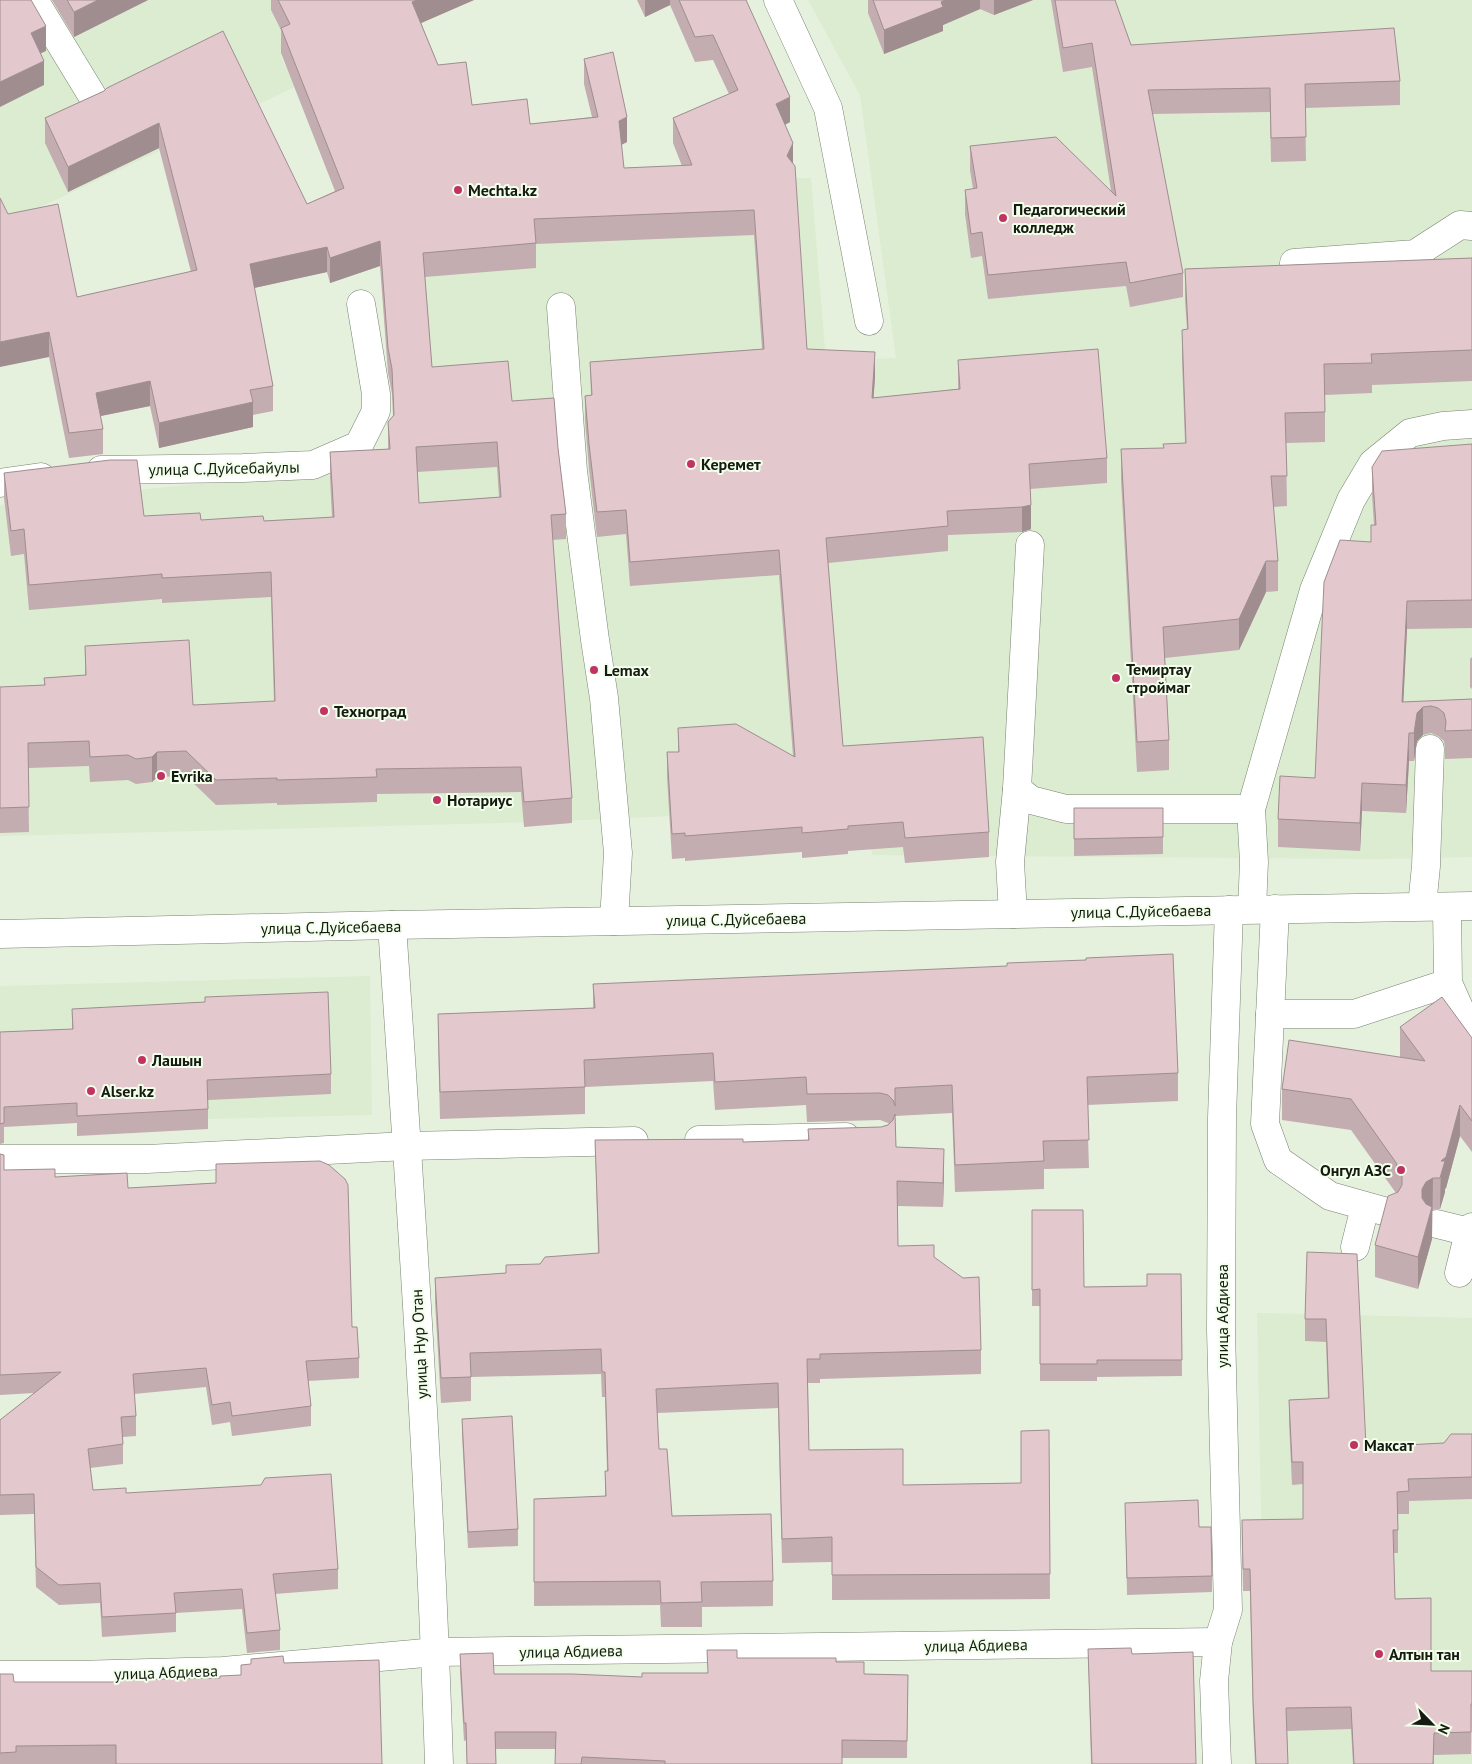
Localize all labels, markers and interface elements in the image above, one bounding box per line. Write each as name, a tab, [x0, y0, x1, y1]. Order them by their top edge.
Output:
place label: Mechta.kz	[468, 180, 537, 200]
marker: Mechta.kz	[452, 184, 464, 196]
place label: Педагогический колледж	[1013, 199, 1126, 237]
marker: Педагогический колледж	[997, 212, 1009, 224]
place label: Керемет	[701, 454, 761, 474]
street label: улица С.Дуйсебайулы	[148, 457, 300, 479]
marker: Керемет	[685, 458, 697, 470]
place label: Темиртау строймаг	[1126, 659, 1192, 697]
place label: Lemax	[604, 660, 650, 680]
marker: Lemax	[588, 664, 600, 676]
marker: Темиртау строймаг	[1110, 672, 1122, 684]
place label: Техноград	[334, 701, 406, 721]
marker: Техноград	[318, 705, 330, 717]
place label: Evrika	[171, 766, 213, 786]
marker: Evrika	[155, 770, 167, 782]
place label: Нотариус	[447, 790, 512, 810]
marker: Нотариус	[431, 794, 443, 806]
street label: улица С.Дуйсебаева	[1070, 900, 1212, 922]
street label: улица С.Дуйсебаева	[665, 908, 807, 930]
street label: улица С.Дуйсебаева	[260, 916, 402, 938]
place label: Лашын	[151, 1050, 202, 1070]
marker: Лашын	[136, 1054, 148, 1066]
place label: Alser.kz	[101, 1081, 154, 1101]
marker: Alser.kz	[85, 1085, 97, 1097]
place label: Онгул АЗС	[1320, 1160, 1391, 1180]
marker: Онгул АЗС	[1395, 1164, 1407, 1176]
street label: улица Абдиева	[1212, 1264, 1232, 1368]
street label: улица Нур Отан	[406, 1289, 432, 1399]
place label: Максат	[1364, 1435, 1414, 1455]
marker: Максат	[1348, 1439, 1360, 1451]
street label: улица Абдиева	[924, 1634, 1028, 1656]
street label: улица Абдиева	[519, 1640, 623, 1662]
place label: Алтын тан	[1389, 1644, 1460, 1664]
marker: Алтын тан	[1373, 1648, 1385, 1660]
street label: улица Абдиева	[114, 1660, 218, 1684]
north arrow	[1407, 1699, 1457, 1749]
text: N	[1434, 1721, 1454, 1737]

